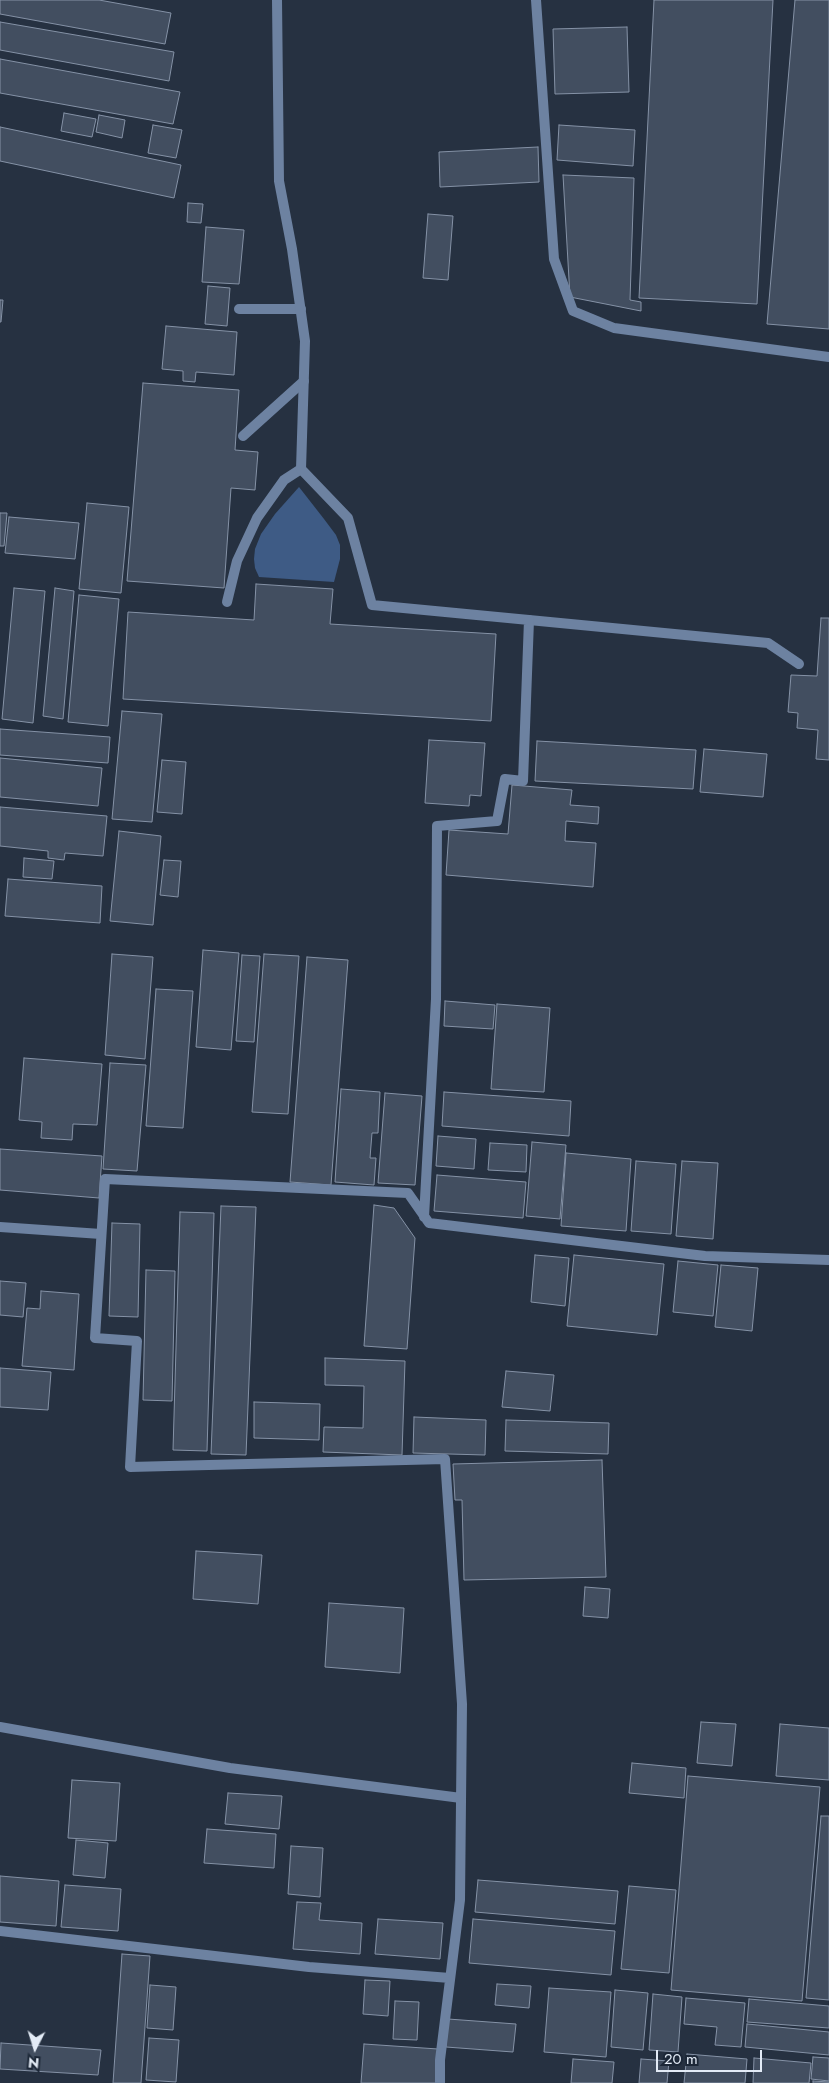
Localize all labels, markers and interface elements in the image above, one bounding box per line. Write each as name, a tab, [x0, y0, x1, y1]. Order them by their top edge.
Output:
north arrow	[10, 2023, 60, 2073]
scale bar	[659, 2040, 765, 2072]
text: 20 m	[664, 2048, 698, 2070]
text: N	[27, 2052, 40, 2073]

